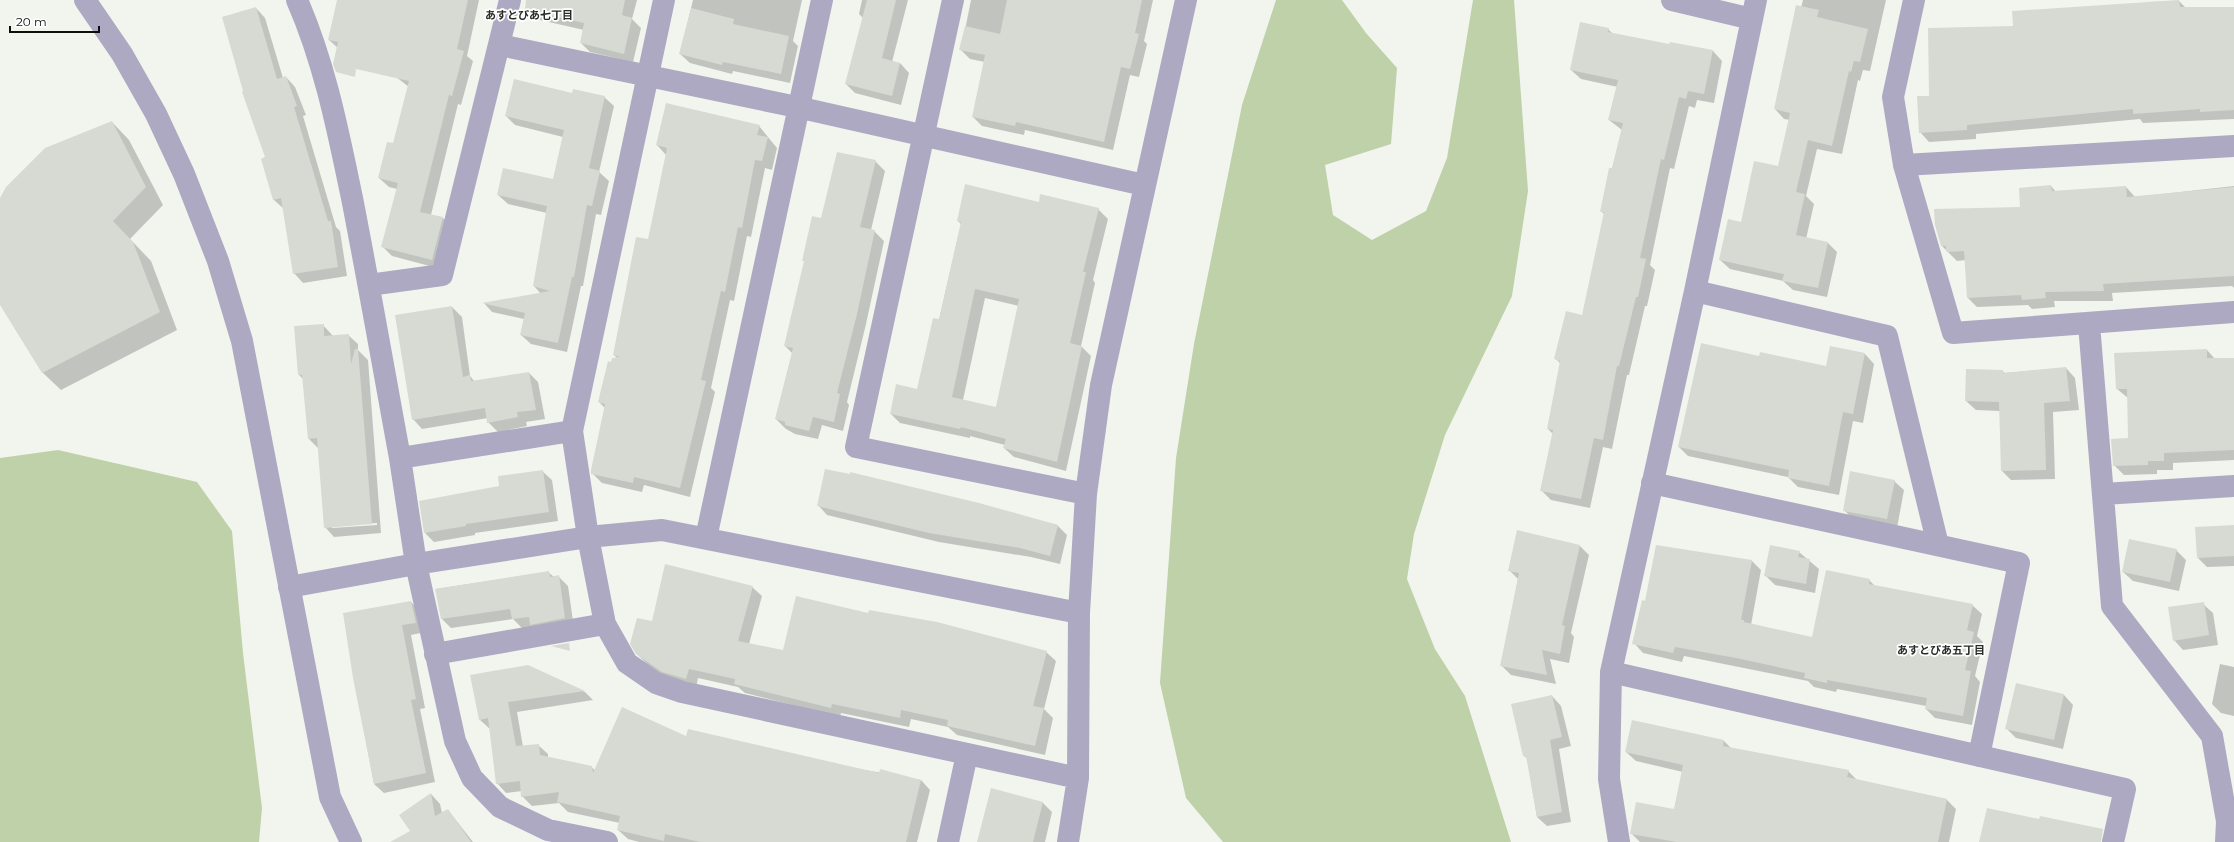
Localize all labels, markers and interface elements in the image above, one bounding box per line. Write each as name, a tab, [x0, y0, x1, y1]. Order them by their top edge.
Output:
scale bar	[10, 8, 99, 34]
district label: あすとぴあ七丁目	[485, 8, 573, 22]
text: 20 m	[16, 14, 47, 29]
district label: あすとぴあ五丁目	[1897, 643, 1985, 657]

